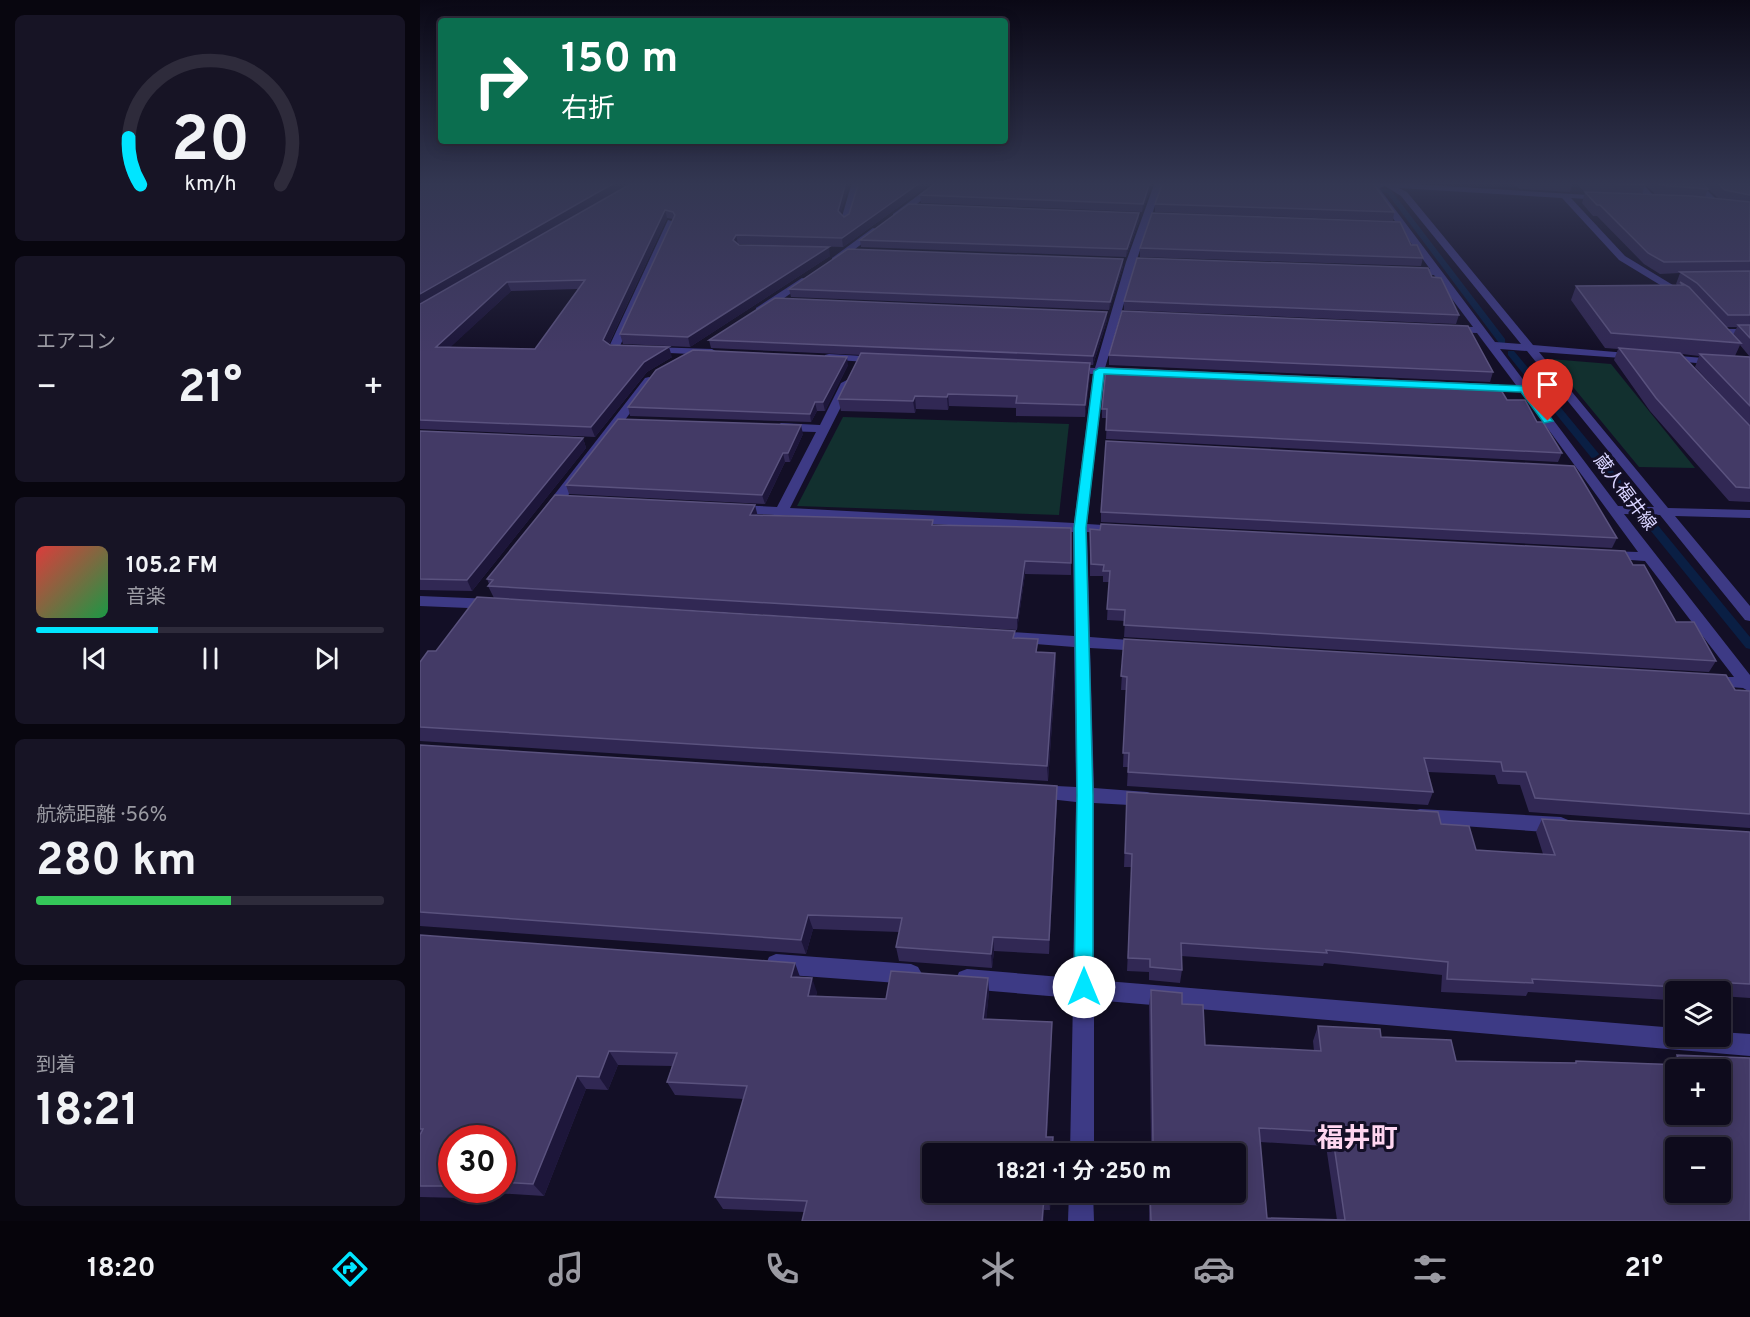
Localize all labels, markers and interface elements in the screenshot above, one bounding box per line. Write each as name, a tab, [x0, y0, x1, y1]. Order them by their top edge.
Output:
text: 150 m	[561, 34, 678, 87]
icon: right	[462, 42, 540, 120]
text: 右折	[561, 93, 615, 127]
text: 20	[170, 104, 250, 183]
text: km/h	[184, 171, 236, 198]
text: エアコン	[36, 330, 116, 356]
pin	[1522, 359, 1573, 421]
text: 21°	[178, 361, 242, 418]
text: −	[36, 368, 57, 410]
text: +	[363, 368, 384, 410]
icon: arrive	[1531, 368, 1564, 401]
street label: 蔵人福井線	[1588, 450, 1660, 536]
text: 105.2 FM	[126, 553, 217, 580]
text: 音楽	[126, 585, 166, 611]
icon: previous	[78, 642, 111, 675]
icon: pause	[194, 642, 227, 675]
icon: next	[310, 642, 343, 675]
text: 航続距離 · 56%	[36, 803, 167, 829]
text: 280 km	[36, 834, 197, 891]
position arrow	[1052, 955, 1116, 1019]
map controls	[1665, 981, 1731, 1203]
button: layers	[1665, 981, 1731, 1047]
text: 到着	[36, 1053, 76, 1079]
button: +	[1665, 1059, 1731, 1125]
text: 18:21	[36, 1084, 139, 1141]
district label: 福井町	[1317, 1123, 1398, 1157]
speed limit sign: 30	[438, 1125, 516, 1203]
button: −	[1665, 1137, 1731, 1203]
text: 18:21 · 1 分 · 250 m	[997, 1159, 1171, 1186]
icon: directions	[329, 1248, 371, 1290]
icon: music	[545, 1248, 587, 1290]
icon: phone	[761, 1248, 803, 1290]
icon: climate	[977, 1248, 1019, 1290]
icon: car	[1193, 1248, 1235, 1290]
icon: filters	[1409, 1248, 1451, 1290]
text: 18:20	[87, 1252, 156, 1286]
text: 21°	[1624, 1252, 1663, 1286]

